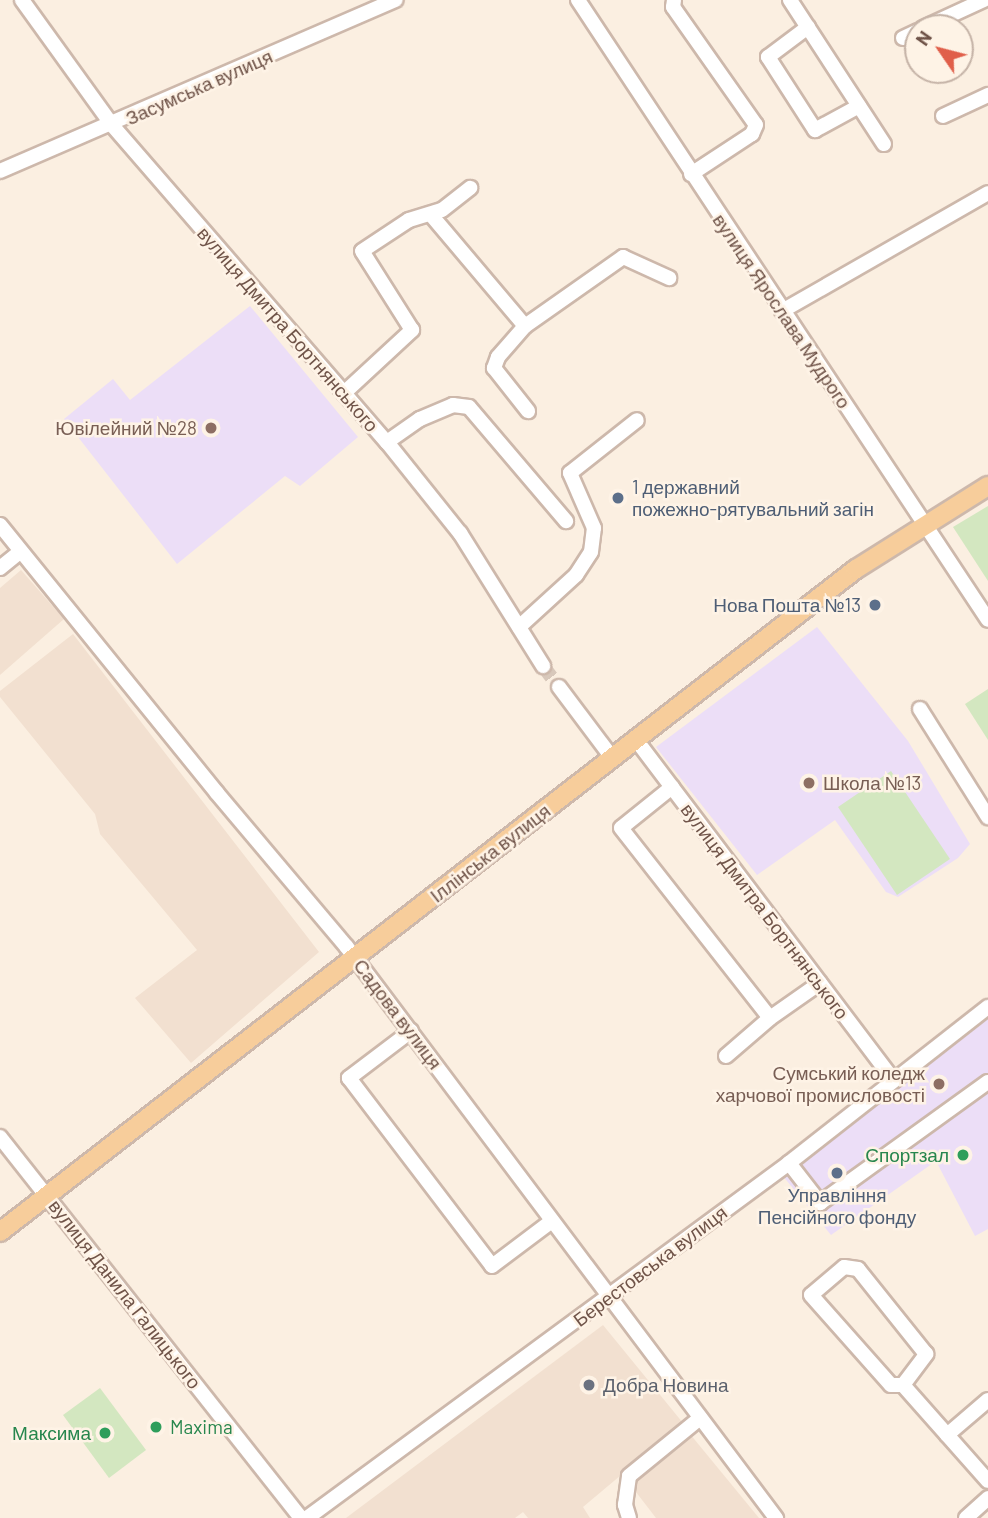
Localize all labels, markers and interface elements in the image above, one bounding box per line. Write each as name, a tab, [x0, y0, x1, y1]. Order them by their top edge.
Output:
north arrow	[904, 14, 974, 84]
text: N	[910, 26, 936, 50]
street label: Засумська вулиця	[122, 44, 276, 130]
street label: вулиця Ярослава Мудрого	[708, 209, 856, 413]
street label: вулиця Дмитра Бортнянського	[193, 222, 383, 436]
place label: Ювілейний №28	[55, 417, 197, 439]
marker: Ювілейний №28	[203, 420, 219, 436]
place label: 1 державний пожежно-рятувальний загін	[632, 476, 874, 520]
marker: 1 державний пожежно-рятувальний загін	[610, 490, 626, 506]
place label: Нова Пошта №13	[713, 594, 861, 616]
marker: Нова Пошта №13	[867, 597, 883, 613]
place label: Школа №13	[823, 772, 921, 794]
marker: Школа №13	[801, 775, 817, 791]
street label: Іллінська вулиця	[425, 799, 555, 907]
street label: вулиця Дмитра Бортнянського	[676, 799, 854, 1023]
street label: Садова вулиця	[349, 954, 447, 1074]
place label: Сумський коледж харчової промисловості	[716, 1062, 925, 1106]
marker: Сумський коледж харчової промисловості	[931, 1076, 947, 1092]
place label: Спортзал	[865, 1144, 949, 1166]
marker: Спортзал	[955, 1147, 971, 1163]
marker: Управління Пенсійного фонду	[829, 1165, 845, 1181]
place label: Управління Пенсійного фонду	[758, 1184, 916, 1228]
street label: вулиця Данила Галицького	[44, 1195, 206, 1393]
street label: Берестовська вулиця	[569, 1201, 731, 1331]
place label: Добра Новина	[603, 1374, 729, 1396]
marker: Добра Новина	[581, 1377, 597, 1393]
place label: Maxima	[170, 1416, 233, 1438]
marker: Maxima	[148, 1419, 164, 1435]
place label: Максима	[12, 1422, 91, 1444]
marker: Максима	[97, 1425, 113, 1441]

